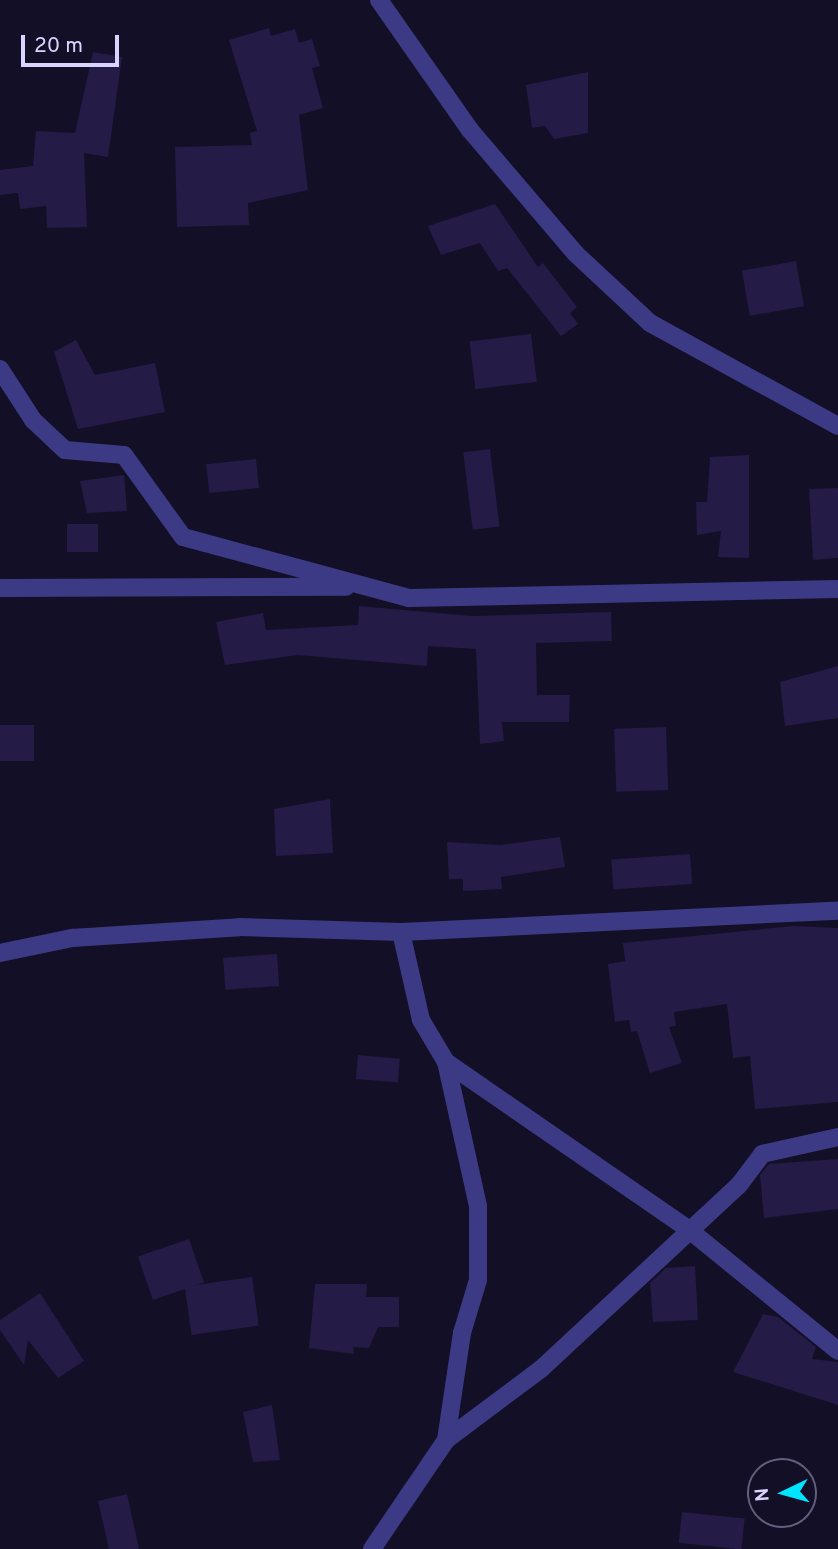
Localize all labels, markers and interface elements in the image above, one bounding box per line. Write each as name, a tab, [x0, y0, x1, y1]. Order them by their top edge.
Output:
scale bar	[24, 21, 122, 65]
text: 20 m	[34, 33, 83, 60]
north arrow	[747, 1458, 817, 1528]
text: N	[751, 1487, 776, 1503]

